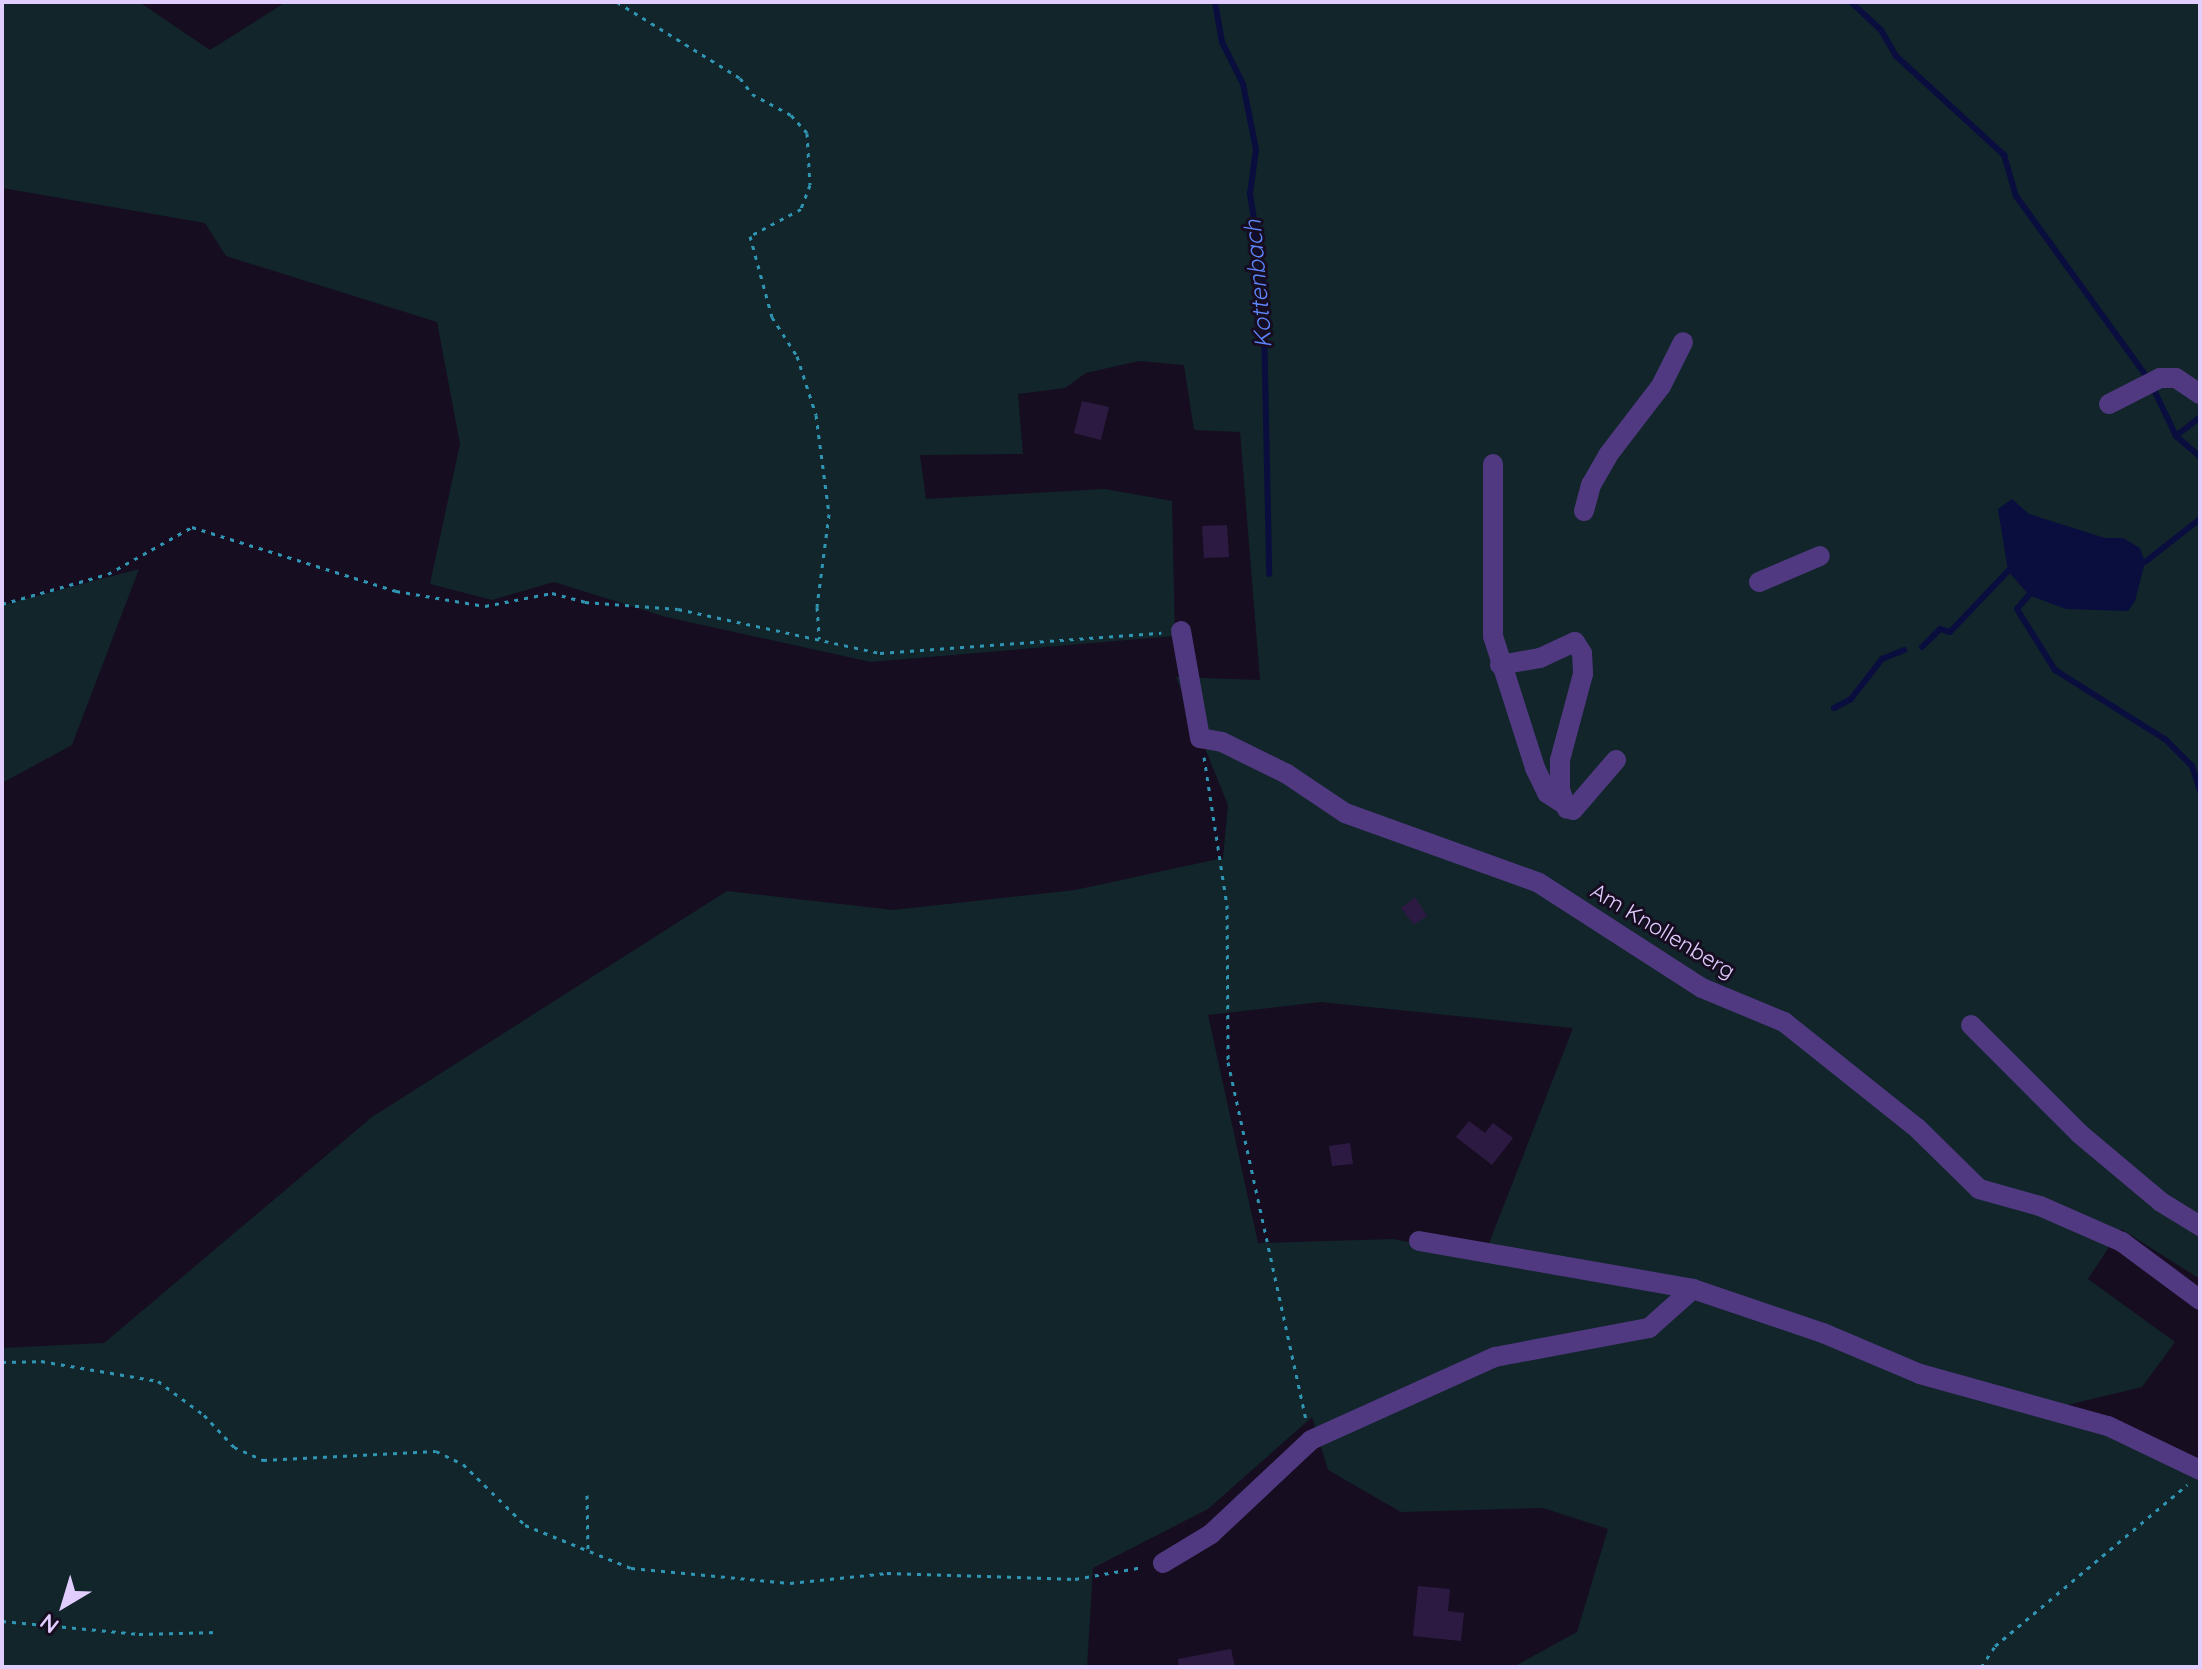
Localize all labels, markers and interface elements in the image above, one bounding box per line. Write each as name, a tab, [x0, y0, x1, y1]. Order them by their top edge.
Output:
water label: Kottenbach	[1238, 219, 1278, 349]
street label: Am Knollenberg	[1586, 878, 1740, 984]
north arrow	[24, 1565, 104, 1645]
text: N	[34, 1608, 64, 1640]

